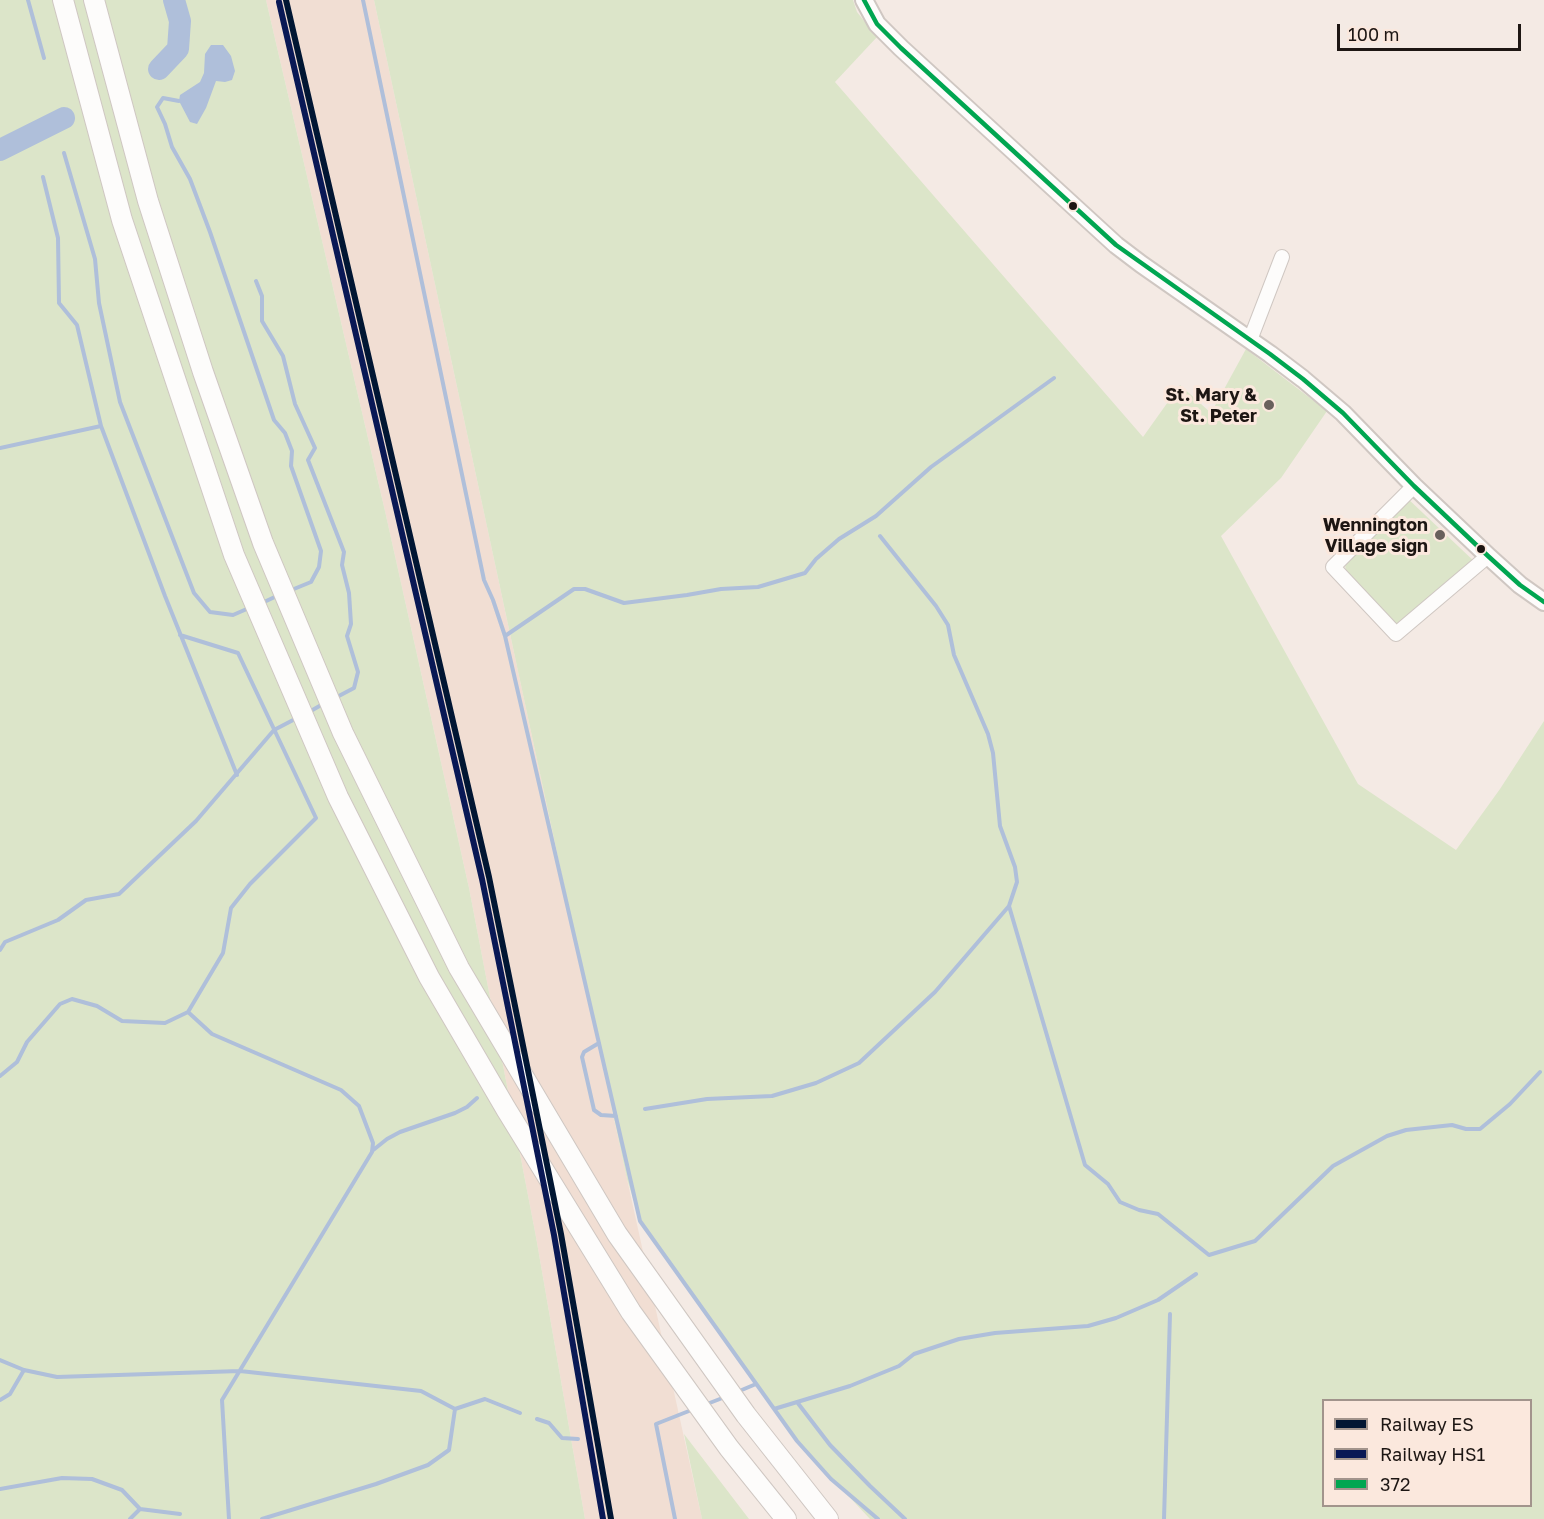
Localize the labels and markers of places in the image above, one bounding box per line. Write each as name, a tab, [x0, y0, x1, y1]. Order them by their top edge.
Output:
unlabelled marker	[1067, 200, 1079, 212]
place label: St. Mary & St. Peter	[1165, 384, 1257, 426]
marker: St. Mary & St. Peter	[1262, 398, 1276, 412]
place label: Wennington Village sign	[1323, 514, 1428, 556]
marker: Wennington Village sign	[1433, 528, 1447, 542]
unlabelled marker	[1475, 543, 1487, 555]

